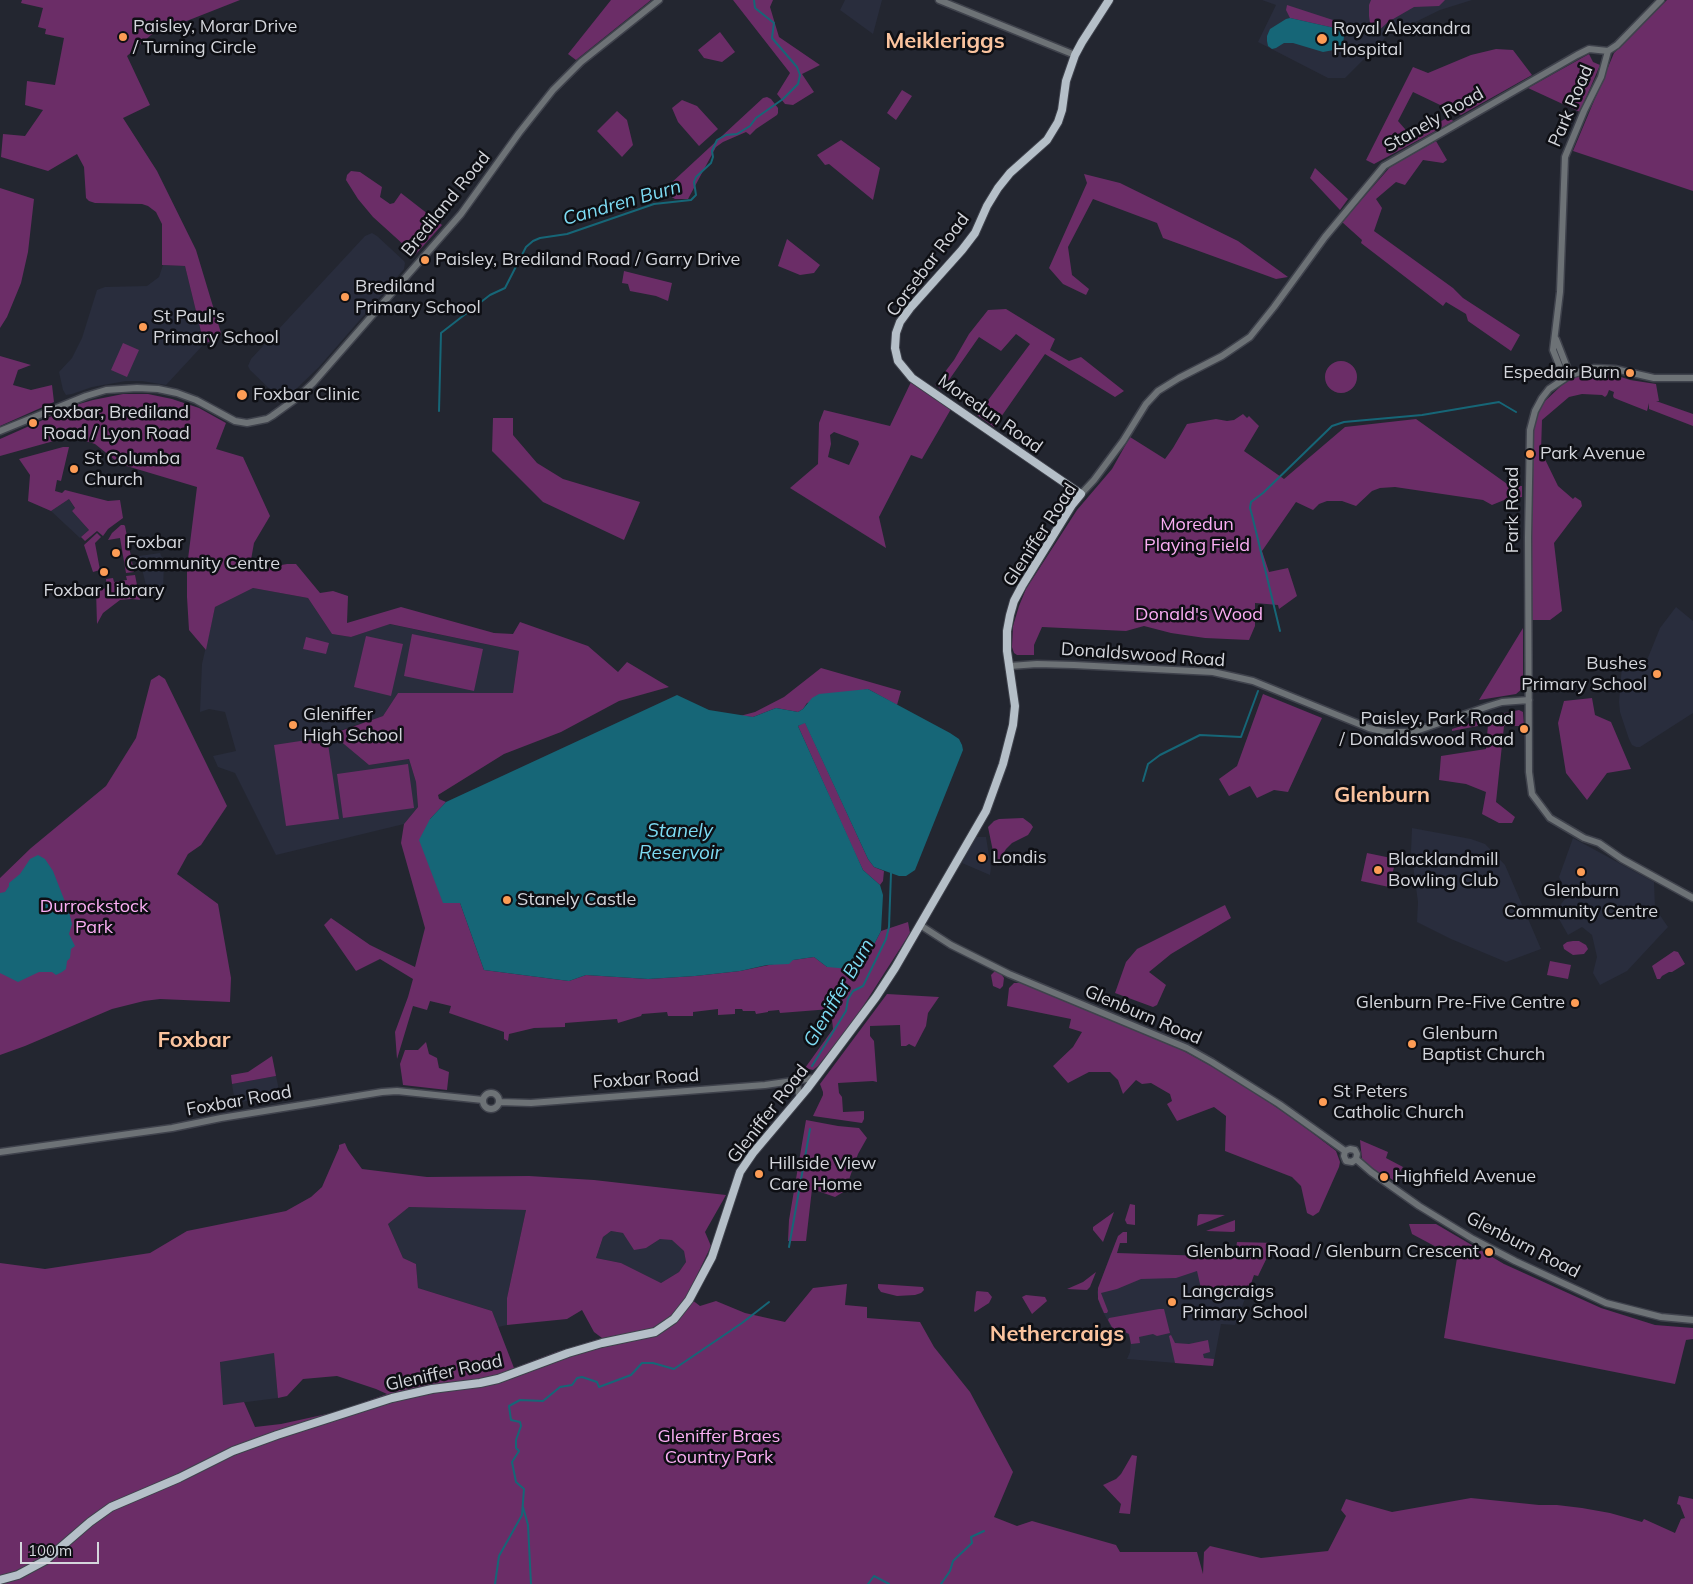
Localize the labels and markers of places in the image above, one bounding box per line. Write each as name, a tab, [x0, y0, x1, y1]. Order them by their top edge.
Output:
place label: Paisley, Morar Drive / Turning Circle	[133, 16, 297, 58]
place label: Royal Alexandra Hospital	[1333, 18, 1471, 60]
marker: Paisley, Morar Drive / Turning Circle	[117, 31, 129, 43]
marker: Royal Alexandra Hospital	[1315, 32, 1329, 46]
place label: Paisley, Brediland Road / Garry Drive	[435, 249, 740, 271]
marker: Paisley, Brediland Road / Garry Drive	[419, 254, 431, 266]
place label: Brediland Primary School	[355, 276, 481, 318]
marker: Brediland Primary School	[339, 291, 351, 303]
place label: St Paul's Primary School	[153, 306, 279, 348]
marker: St Paul's Primary School	[137, 321, 149, 333]
place label: Espedair Burn	[1503, 362, 1620, 384]
marker: Espedair Burn	[1624, 367, 1636, 379]
place label: Foxbar Clinic	[253, 384, 360, 406]
marker: Foxbar Clinic	[235, 388, 249, 402]
place label: Foxbar, Brediland Road / Lyon Road	[43, 402, 190, 444]
marker: Foxbar, Brediland Road / Lyon Road	[27, 417, 39, 429]
place label: Park Avenue	[1540, 443, 1645, 465]
place label: St Columba Church	[84, 448, 180, 490]
marker: Park Avenue	[1524, 448, 1536, 460]
marker: St Columba Church	[68, 463, 80, 475]
place label: Foxbar Community Centre	[126, 532, 280, 574]
marker: Foxbar Community Centre	[110, 547, 122, 559]
marker: Foxbar Library	[98, 566, 110, 578]
place label: Foxbar Library	[43, 580, 165, 602]
place label: Bushes Primary School	[1521, 653, 1647, 696]
marker: Bushes Primary School	[1651, 668, 1663, 680]
place label: Gleniffer High School	[303, 704, 403, 746]
place label: Paisley, Park Road / Donaldswood Road	[1340, 708, 1514, 751]
marker: Gleniffer High School	[287, 719, 299, 731]
marker: Paisley, Park Road / Donaldswood Road	[1518, 723, 1530, 735]
place label: Londis	[992, 847, 1047, 869]
place label: Blacklandmill Bowling Club	[1388, 849, 1499, 892]
marker: Londis	[976, 852, 988, 864]
marker: Blacklandmill Bowling Club	[1372, 864, 1384, 876]
marker: Glenburn Community Centre	[1575, 866, 1587, 878]
place label: Glenburn Community Centre	[1504, 880, 1658, 922]
place label: Stanely Castle	[517, 889, 636, 911]
marker: Stanely Castle	[501, 894, 513, 906]
place label: Glenburn Pre-Five Centre	[1356, 992, 1565, 1014]
marker: Glenburn Pre-Five Centre	[1569, 997, 1581, 1009]
place label: Glenburn Baptist Church	[1422, 1023, 1545, 1066]
marker: Glenburn Baptist Church	[1406, 1038, 1418, 1050]
place label: St Peters Catholic Church	[1333, 1081, 1464, 1124]
marker: St Peters Catholic Church	[1317, 1096, 1329, 1108]
place label: Hillside View Care Home	[769, 1153, 876, 1196]
place label: Highfield Avenue	[1394, 1166, 1536, 1188]
marker: Hillside View Care Home	[753, 1168, 765, 1180]
marker: Highfield Avenue	[1378, 1171, 1390, 1183]
place label: Glenburn Road / Glenburn Crescent	[1186, 1241, 1479, 1263]
marker: Glenburn Road / Glenburn Crescent	[1483, 1246, 1495, 1258]
place label: Langcraigs Primary School	[1182, 1281, 1308, 1324]
marker: Langcraigs Primary School	[1166, 1296, 1178, 1308]

